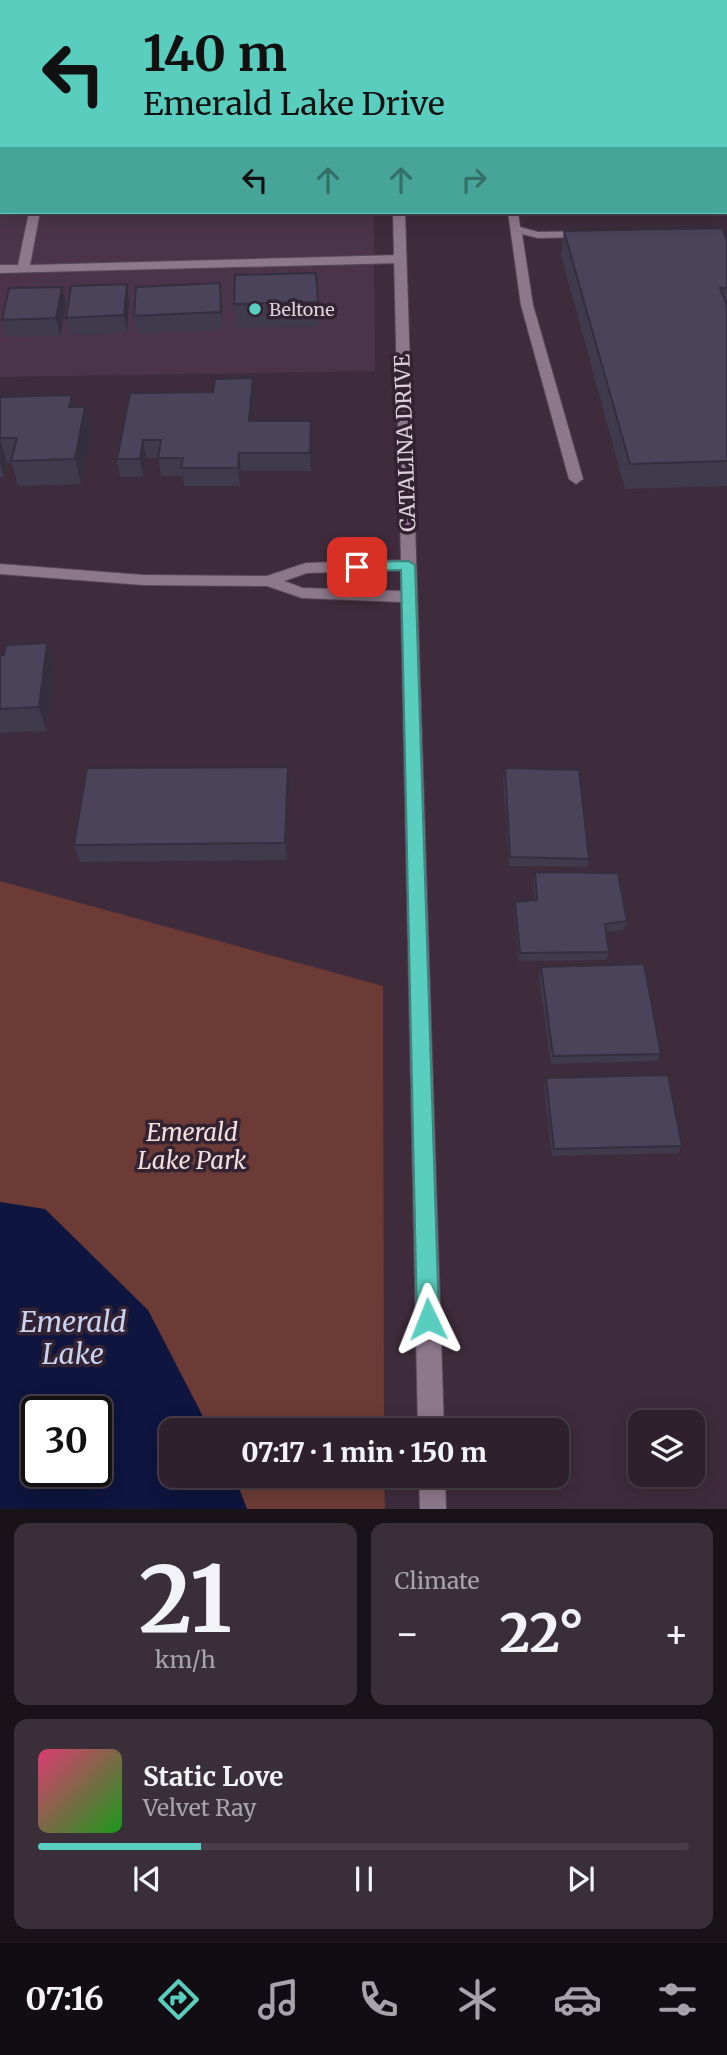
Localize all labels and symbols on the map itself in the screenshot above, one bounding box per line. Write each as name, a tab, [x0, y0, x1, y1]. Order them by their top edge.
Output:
place label: Beltone	[269, 298, 335, 321]
marker: Beltone	[247, 301, 263, 317]
street label: CATALINA DRIVE	[388, 353, 422, 532]
pin	[327, 537, 387, 597]
park label: Emerald Lake Park	[138, 1117, 246, 1176]
position arrow	[391, 1282, 465, 1356]
water label: Emerald Lake	[20, 1304, 126, 1372]
speed limit sign: 30	[21, 1396, 112, 1487]

